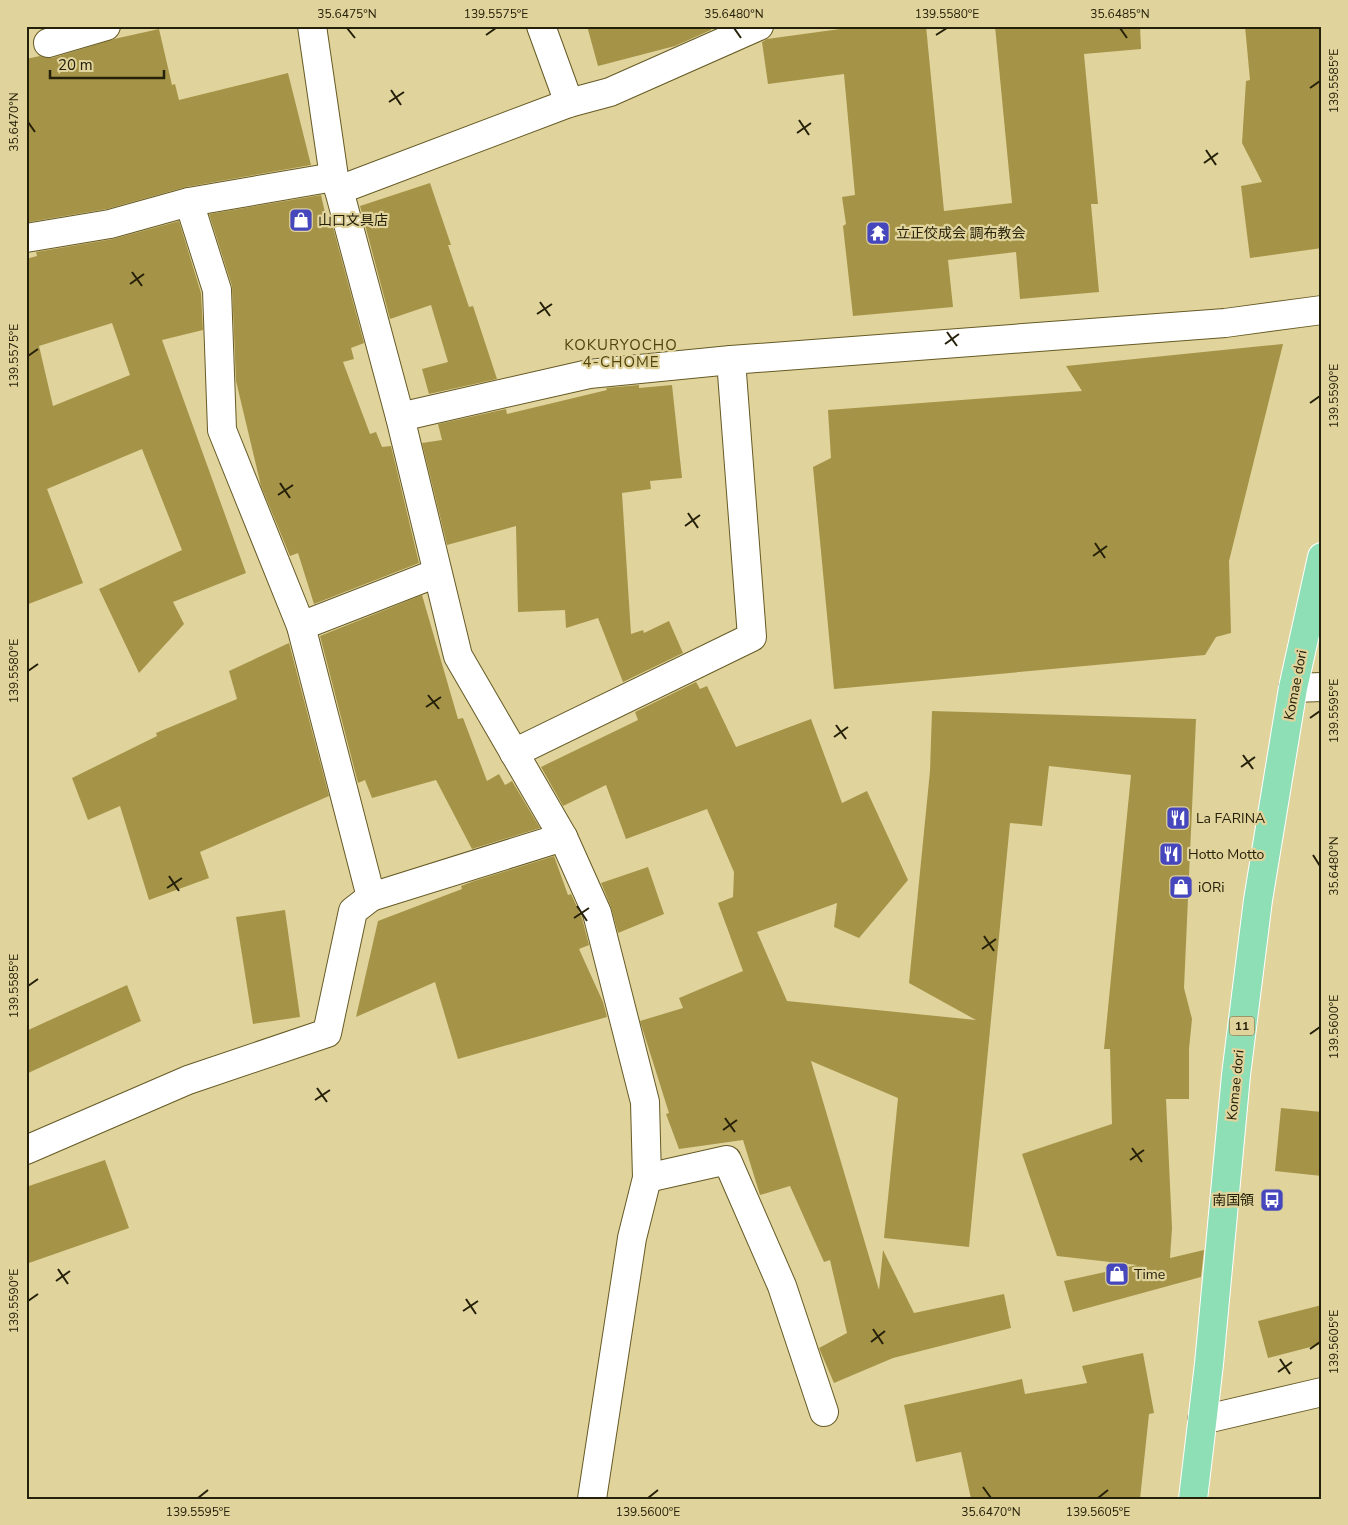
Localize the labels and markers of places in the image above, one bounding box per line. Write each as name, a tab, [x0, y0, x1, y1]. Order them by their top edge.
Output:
shop icon: 山口文具店	[288, 207, 314, 233]
place label: 山口文具店	[318, 211, 388, 230]
temple icon: 立正佼成会 調布教会	[865, 220, 891, 246]
place label: 立正佼成会 調布教会	[896, 224, 1026, 243]
restaurant icon: La FARINA	[1165, 805, 1191, 831]
place label: La FARINA	[1196, 809, 1265, 828]
restaurant icon: Hotto Motto	[1158, 841, 1184, 867]
place label: Hotto Motto	[1188, 845, 1265, 864]
shop icon: iORi	[1168, 874, 1194, 900]
place label: iORi	[1198, 878, 1225, 897]
bus stop icon: 南国領	[1259, 1187, 1285, 1213]
place label: 南国領	[1212, 1191, 1254, 1210]
shop icon: Time	[1104, 1261, 1130, 1287]
place label: Time	[1134, 1265, 1165, 1284]

